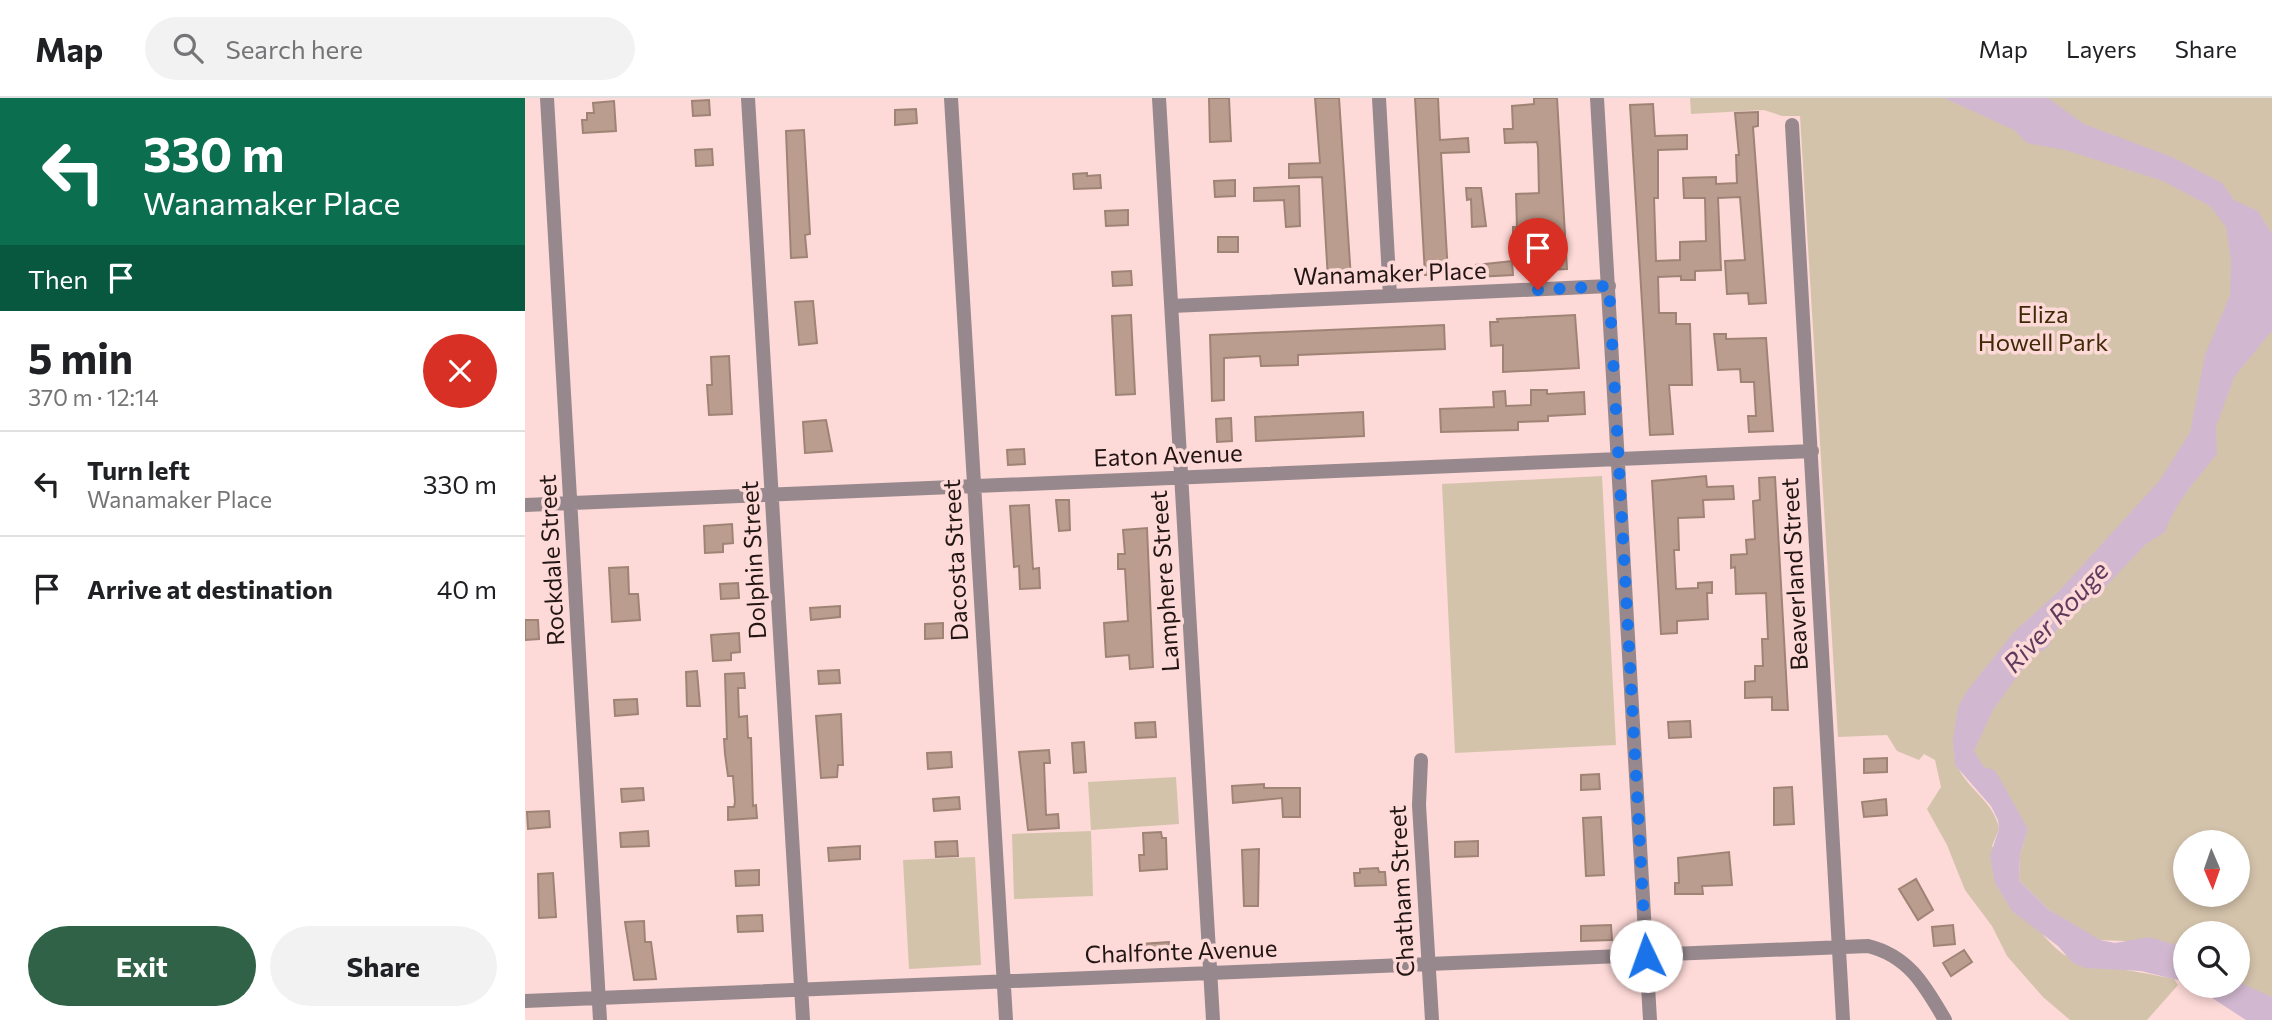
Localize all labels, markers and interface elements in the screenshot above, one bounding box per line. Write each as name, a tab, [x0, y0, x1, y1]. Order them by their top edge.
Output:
search box	[145, 17, 635, 80]
text: Map	[35, 28, 103, 69]
icon: search	[169, 29, 207, 67]
text: Search here	[225, 33, 363, 64]
text: Map	[1979, 34, 2028, 63]
text: Layers	[2066, 34, 2137, 63]
text: Share	[2175, 34, 2237, 63]
text: 330 m	[143, 122, 284, 182]
icon: left	[28, 126, 119, 217]
text: Wanamaker Place	[143, 182, 400, 222]
pin	[1508, 218, 1568, 290]
icon: arrive	[1519, 229, 1557, 267]
street label: Wanamaker Place	[1293, 255, 1487, 290]
icon: arrive	[102, 259, 140, 297]
text: Then	[28, 263, 88, 294]
park label: Eliza Howell Park	[1978, 299, 2108, 356]
text: 5 min	[28, 331, 133, 383]
button: close	[423, 334, 497, 408]
text: 370 m · 12:14	[28, 383, 158, 411]
street label: Eaton Avenue	[1093, 437, 1243, 472]
text: Turn left	[87, 454, 190, 485]
icon: left	[28, 465, 66, 503]
text: 330 m	[423, 468, 497, 499]
street label: Rockdale Street	[532, 473, 569, 647]
street label: Beaverland Street	[1774, 477, 1813, 671]
street label: Dacosta Street	[936, 478, 973, 642]
street label: Dolphin Street	[734, 480, 771, 640]
text: Wanamaker Place	[87, 485, 272, 513]
street label: Lamphere Street	[1143, 489, 1184, 673]
water label: River Rouge	[1996, 554, 2114, 678]
icon: arrive	[28, 570, 66, 608]
text: Arrive at destination	[87, 573, 333, 604]
text: 40 m	[437, 573, 497, 604]
street label: Chatham Street	[1382, 804, 1419, 978]
north arrow	[2173, 830, 2251, 906]
map controls	[2173, 830, 2250, 998]
position arrow	[1609, 919, 1683, 993]
button: search	[2173, 921, 2250, 998]
button: Exit	[28, 926, 256, 1006]
button: Share	[270, 926, 497, 1006]
street label: Chalfonte Avenue	[1084, 933, 1278, 968]

